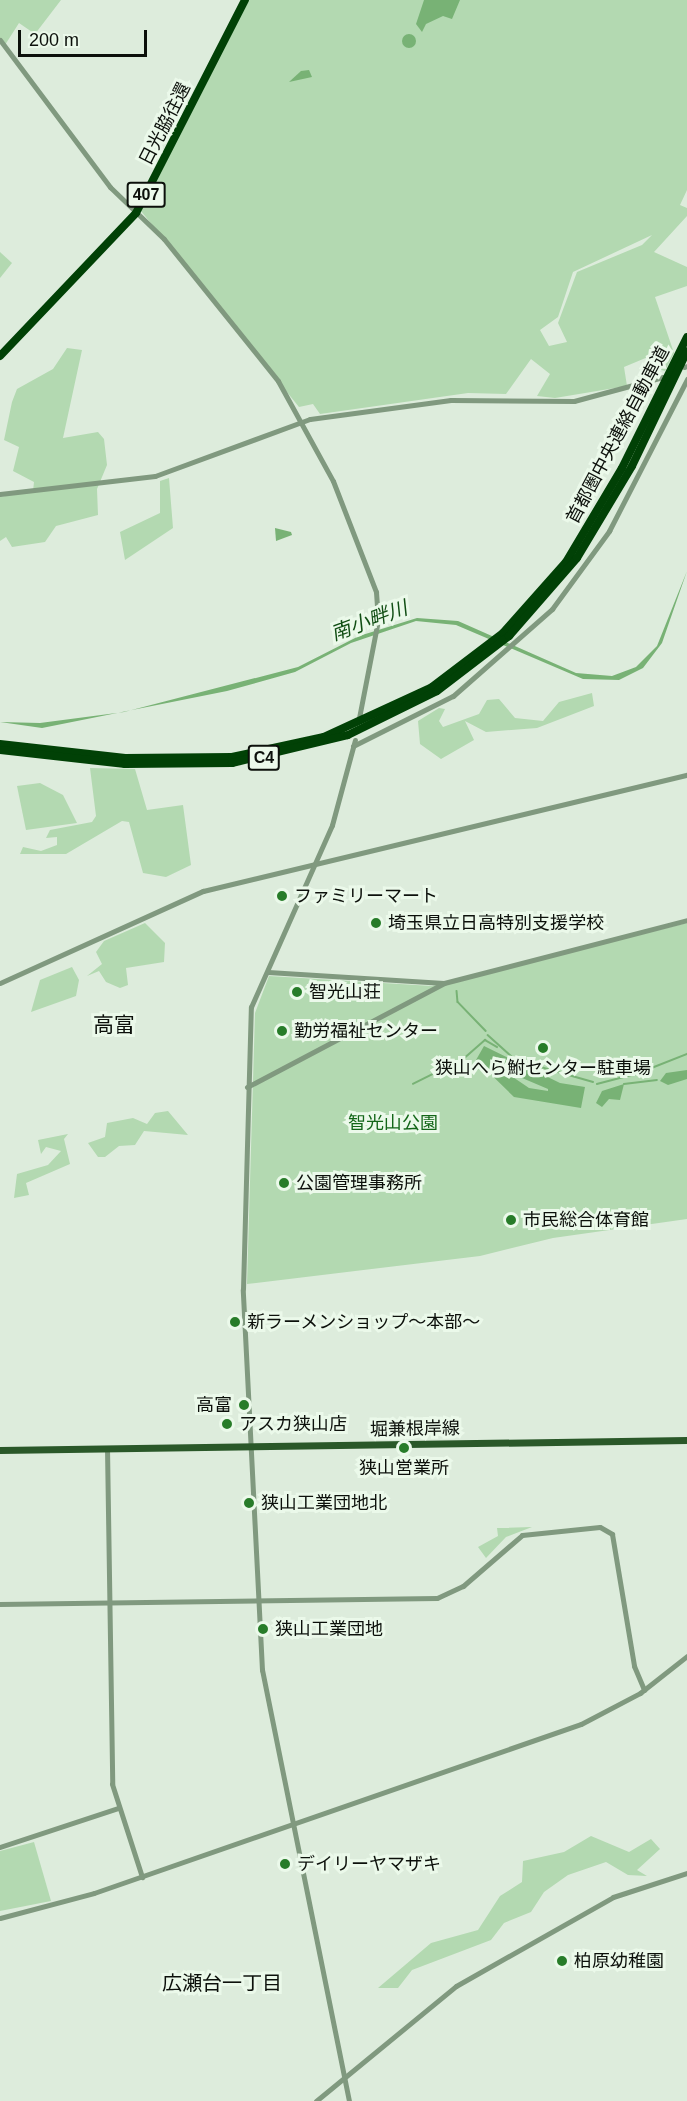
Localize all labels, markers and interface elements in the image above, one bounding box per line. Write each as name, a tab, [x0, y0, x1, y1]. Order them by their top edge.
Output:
scale bar	[21, 18, 150, 56]
text: 200 m	[29, 30, 79, 50]
street label: 日光脇往還	[135, 79, 195, 169]
road number: 407	[126, 182, 166, 208]
street label: 首都圏中央連絡自動車道	[562, 343, 674, 527]
water label: 南小畔川	[327, 596, 411, 646]
road number: C4	[248, 745, 280, 771]
place label: ファミリーマート	[294, 885, 438, 907]
marker: ファミリーマート	[275, 889, 289, 903]
place label: 埼玉県立日高特別支援学校	[388, 912, 604, 934]
marker: 埼玉県立日高特別支援学校	[369, 916, 383, 930]
place label: 智光山荘	[309, 981, 381, 1003]
marker: 智光山荘	[290, 985, 304, 999]
district label: 高富	[93, 1012, 135, 1038]
place label: 勤労福祉センター	[294, 1020, 438, 1042]
marker: 勤労福祉センター	[275, 1024, 289, 1038]
marker: 狭山へら鮒センター駐車場	[536, 1041, 550, 1055]
place label: 狭山へら鮒センター駐車場	[435, 1057, 651, 1079]
park label: 智光山公園	[348, 1112, 438, 1134]
place label: 公園管理事務所	[296, 1172, 422, 1194]
marker: 公園管理事務所	[277, 1176, 291, 1190]
place label: 市民総合体育館	[523, 1209, 649, 1231]
marker: 市民総合体育館	[504, 1213, 518, 1227]
place label: 新ラーメンショップ～本部～	[247, 1311, 481, 1333]
marker: 新ラーメンショップ～本部～	[228, 1315, 242, 1329]
place label: 高富	[196, 1394, 232, 1416]
marker: 高富	[237, 1398, 251, 1412]
place label: アスカ狭山店	[239, 1413, 347, 1435]
marker: アスカ狭山店	[220, 1417, 234, 1431]
street label: 堀兼根岸線	[370, 1417, 460, 1441]
marker: 狭山営業所	[397, 1441, 411, 1455]
place label: 狭山営業所	[359, 1457, 449, 1479]
place label: 狭山工業団地北	[261, 1492, 387, 1514]
marker: 狭山工業団地北	[242, 1496, 256, 1510]
place label: 狭山工業団地	[275, 1618, 383, 1640]
marker: 狭山工業団地	[256, 1622, 270, 1636]
place label: デイリーヤマザキ	[297, 1853, 441, 1875]
marker: デイリーヤマザキ	[278, 1857, 292, 1871]
place label: 柏原幼稚園	[574, 1950, 664, 1972]
marker: 柏原幼稚園	[555, 1954, 569, 1968]
district label: 広瀬台一丁目	[162, 1971, 282, 1995]

